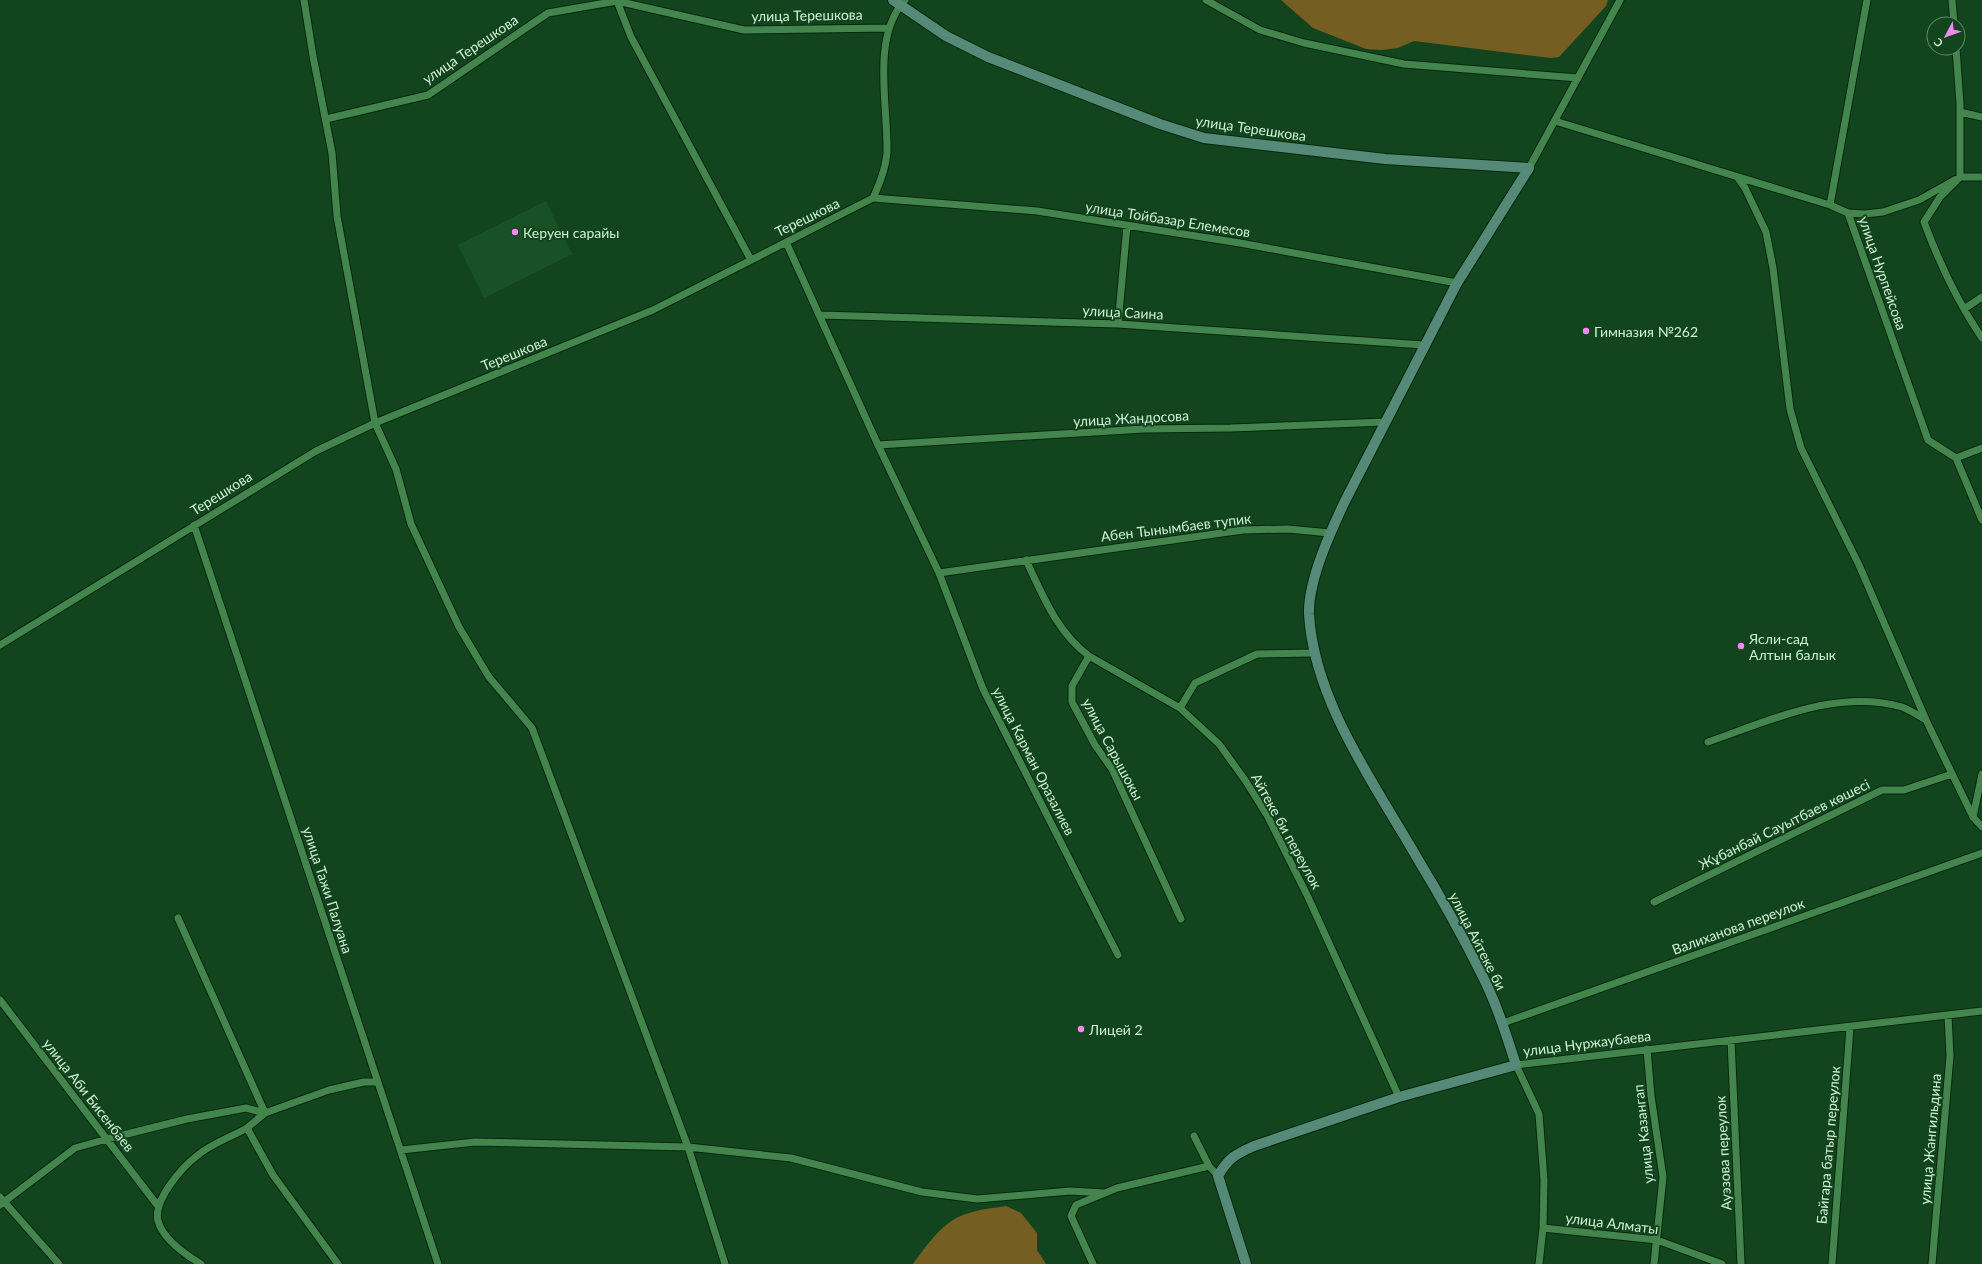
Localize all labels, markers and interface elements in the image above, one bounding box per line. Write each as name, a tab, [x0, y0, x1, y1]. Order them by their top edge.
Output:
street label: улица Терешкова	[751, 6, 863, 24]
street label: улица Терешкова	[419, 11, 521, 87]
north arrow	[1926, 16, 1966, 56]
text: С	[1930, 35, 1945, 50]
street label: улица Терешкова	[1195, 112, 1307, 144]
street label: Терешкова	[772, 194, 842, 240]
street label: улица Тойбазар Елемесов	[1084, 198, 1252, 240]
street label: улица Нурпейсова	[1856, 214, 1910, 332]
place label: Керуен сарайы	[523, 224, 619, 241]
marker: Керуен сарайы	[510, 227, 520, 237]
street label: улица Саина	[1082, 301, 1164, 323]
place label: Гимназия №262	[1594, 323, 1698, 340]
marker: Гимназия №262	[1581, 326, 1591, 336]
street label: Терешкова	[479, 332, 549, 374]
street label: улица Жандосова	[1073, 406, 1189, 430]
street label: Терешкова	[187, 467, 255, 519]
street label: Абен Тынымбаев тупик	[1100, 509, 1253, 545]
place label: Ясли-сад Алтын балык	[1748, 630, 1837, 663]
marker: Ясли-сад Алтын балык	[1736, 641, 1746, 651]
street label: улица Карман Оразалиев	[989, 684, 1079, 838]
street label: улица Сарышокы	[1079, 695, 1147, 803]
street label: Айтеке би переулок	[1248, 770, 1326, 893]
street label: Жұбанбай Сауытбаев көшесі	[1696, 775, 1872, 873]
street label: улица Тажи Палуана	[299, 824, 357, 956]
street label: улица Айтеке би	[1446, 889, 1510, 993]
street label: Валиханова переулок	[1669, 894, 1807, 958]
place label: Лицей 2	[1088, 1021, 1143, 1038]
marker: Лицей 2	[1076, 1024, 1086, 1034]
street label: улица Нуржаубаева	[1522, 1027, 1652, 1059]
street label: улица Аби Бисенбаев	[40, 1035, 138, 1155]
street label: Байгара батыр переулок	[1813, 1065, 1843, 1225]
street label: улица Жангильдина	[1916, 1073, 1944, 1205]
street label: улица Казангап	[1629, 1084, 1657, 1184]
street label: Ауэзова переулок	[1711, 1095, 1734, 1211]
street label: улица Алматы	[1565, 1209, 1659, 1237]

